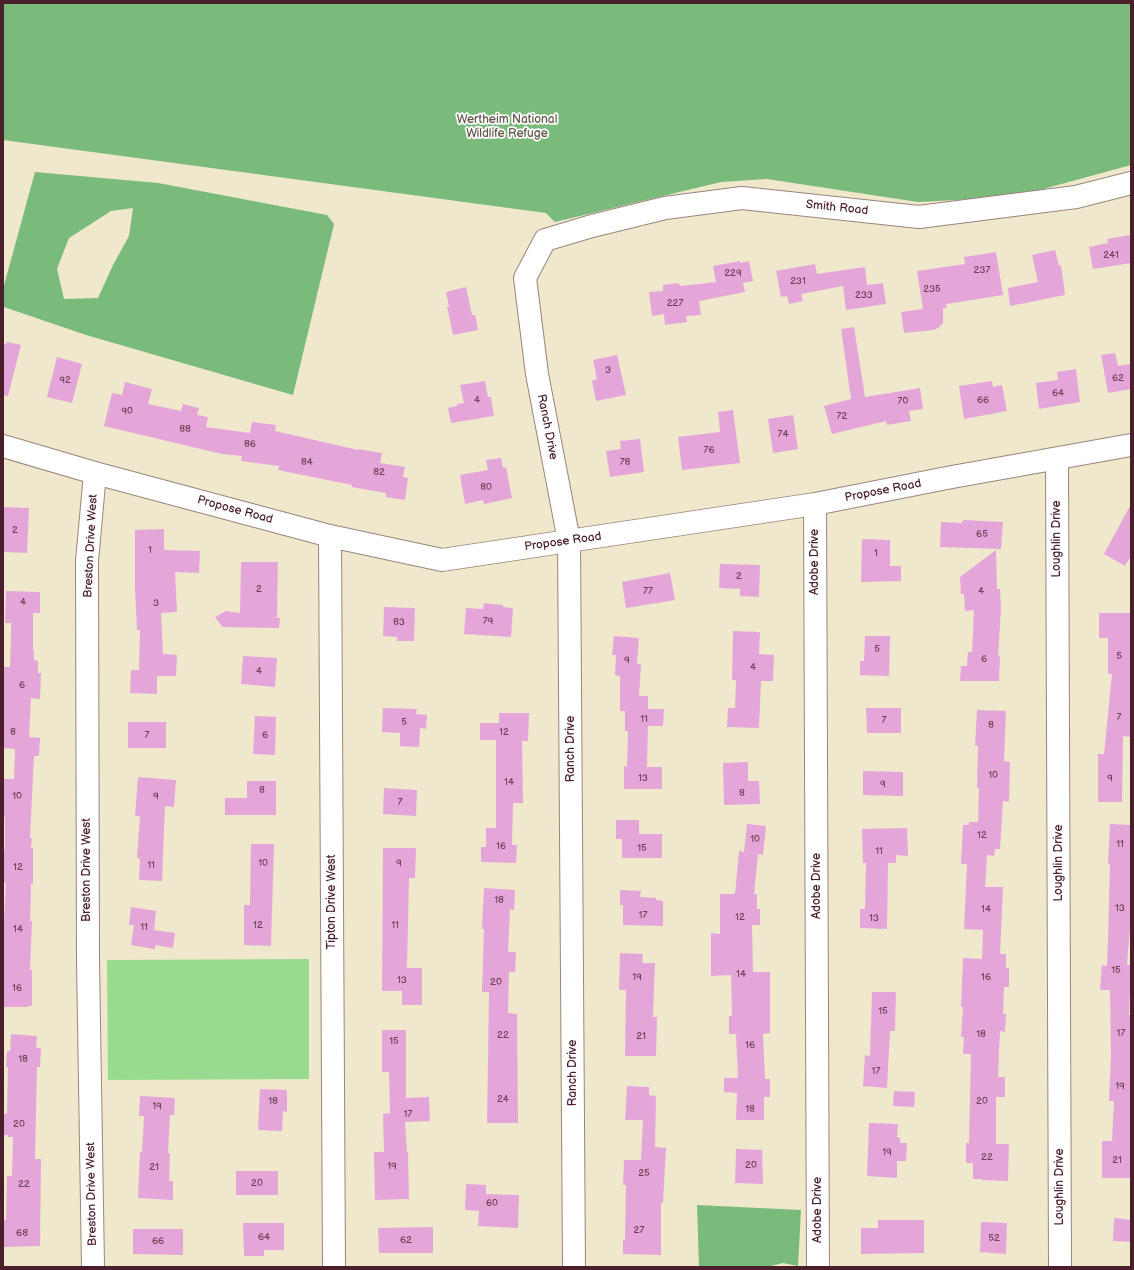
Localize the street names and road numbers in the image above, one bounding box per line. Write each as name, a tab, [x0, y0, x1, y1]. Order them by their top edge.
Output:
street label: Smith Road	[805, 198, 869, 218]
street label: Ranch Drive	[534, 393, 560, 461]
street label: Propose Road	[844, 477, 922, 505]
street label: Propose Road	[196, 493, 274, 527]
street label: Breston Drive West	[81, 494, 101, 598]
street label: Loughlin Drive	[1050, 500, 1064, 578]
street label: Propose Road	[524, 529, 602, 555]
street label: Adobe Drive	[808, 529, 822, 595]
street label: Ranch Drive	[564, 716, 578, 782]
street label: Breston Drive West	[80, 818, 94, 922]
street label: Loughlin Drive	[1052, 824, 1066, 902]
street label: Adobe Drive	[810, 853, 824, 919]
street label: Tipton Drive West	[325, 855, 339, 949]
street label: Ranch Drive	[566, 1040, 580, 1106]
street label: Breston Drive West	[84, 1142, 100, 1246]
street label: Loughlin Drive	[1053, 1148, 1067, 1226]
street label: Adobe Drive	[811, 1177, 825, 1243]

